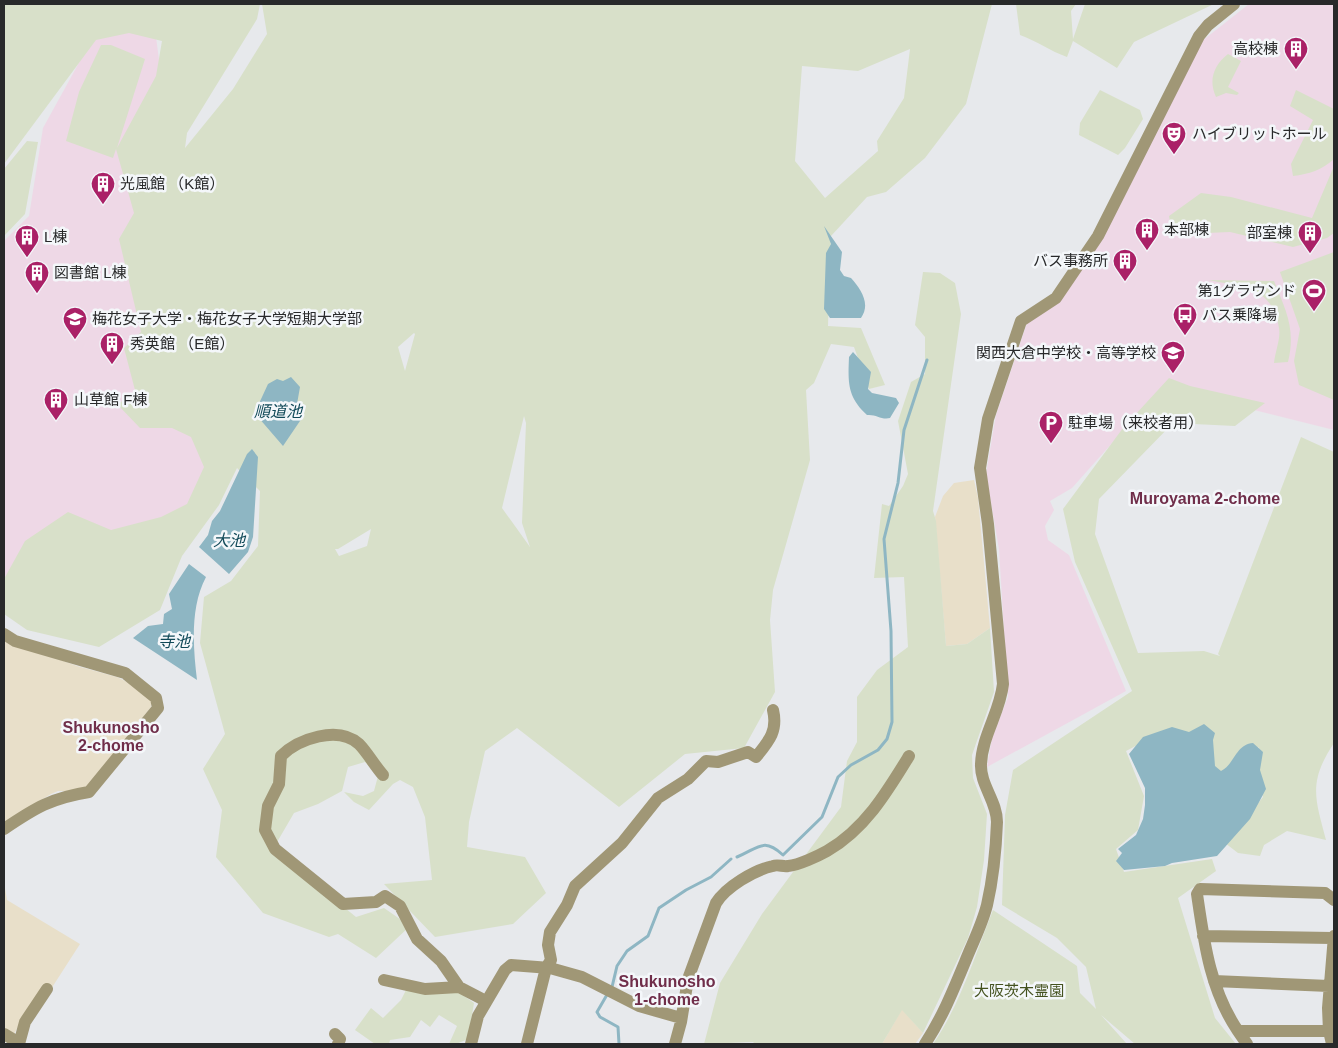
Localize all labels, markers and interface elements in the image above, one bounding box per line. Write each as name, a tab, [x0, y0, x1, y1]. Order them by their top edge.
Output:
building icon: 高校棟	[1283, 36, 1309, 70]
place label: 高校棟	[1233, 40, 1278, 57]
theatre icon: ハイブリットホール	[1161, 121, 1187, 155]
place label: ハイブリットホール	[1192, 125, 1327, 142]
building icon: 光風館 （K館）	[90, 171, 116, 205]
place label: 光風館 （K館）	[120, 175, 224, 192]
building icon: 本部棟	[1134, 217, 1160, 251]
building icon: 部室棟	[1297, 220, 1323, 254]
place label: 本部棟	[1164, 221, 1209, 238]
building icon: L棟	[14, 224, 40, 258]
place label: 部室棟	[1247, 224, 1292, 241]
place label: L棟	[44, 228, 67, 245]
building icon: バス事務所	[1112, 248, 1138, 282]
place label: バス事務所	[1033, 252, 1108, 269]
building icon: 図書館 L棟	[24, 260, 50, 294]
place label: 図書館 L棟	[54, 264, 127, 281]
sports icon: 第1グラウンド	[1301, 278, 1327, 312]
place label: 第1グラウンド	[1198, 282, 1296, 299]
bus stop icon: バス乗降場	[1172, 302, 1198, 336]
school or university icon: 梅花女子大学・梅花女子大学短期大学部	[62, 306, 88, 340]
place label: バス乗降場	[1202, 306, 1277, 323]
place label: 梅花女子大学・梅花女子大学短期大学部	[92, 310, 362, 327]
building icon: 秀英館 （E館）	[99, 331, 125, 365]
place label: 秀英館 （E館）	[130, 335, 234, 352]
school or university icon: 関西大倉中学校・高等学校	[1160, 340, 1186, 374]
place label: 関西大倉中学校・高等学校	[976, 344, 1156, 361]
building icon: 山草館 F棟	[43, 387, 69, 421]
place label: 山草館 F棟	[74, 391, 147, 408]
water label: 順道池	[254, 403, 304, 420]
parking icon: 駐車場（来校者用）	[1038, 410, 1064, 444]
place label: 駐車場（来校者用）	[1068, 414, 1203, 431]
district label: Muroyama 2-chome	[1130, 490, 1280, 507]
water label: 大池	[213, 532, 247, 549]
water label: 寺池	[158, 633, 192, 650]
district label: Shukunosho 2-chome	[63, 719, 160, 754]
district label: Shukunosho 1-chome	[619, 973, 716, 1008]
park label: 大阪茨木霊園	[974, 982, 1064, 999]

